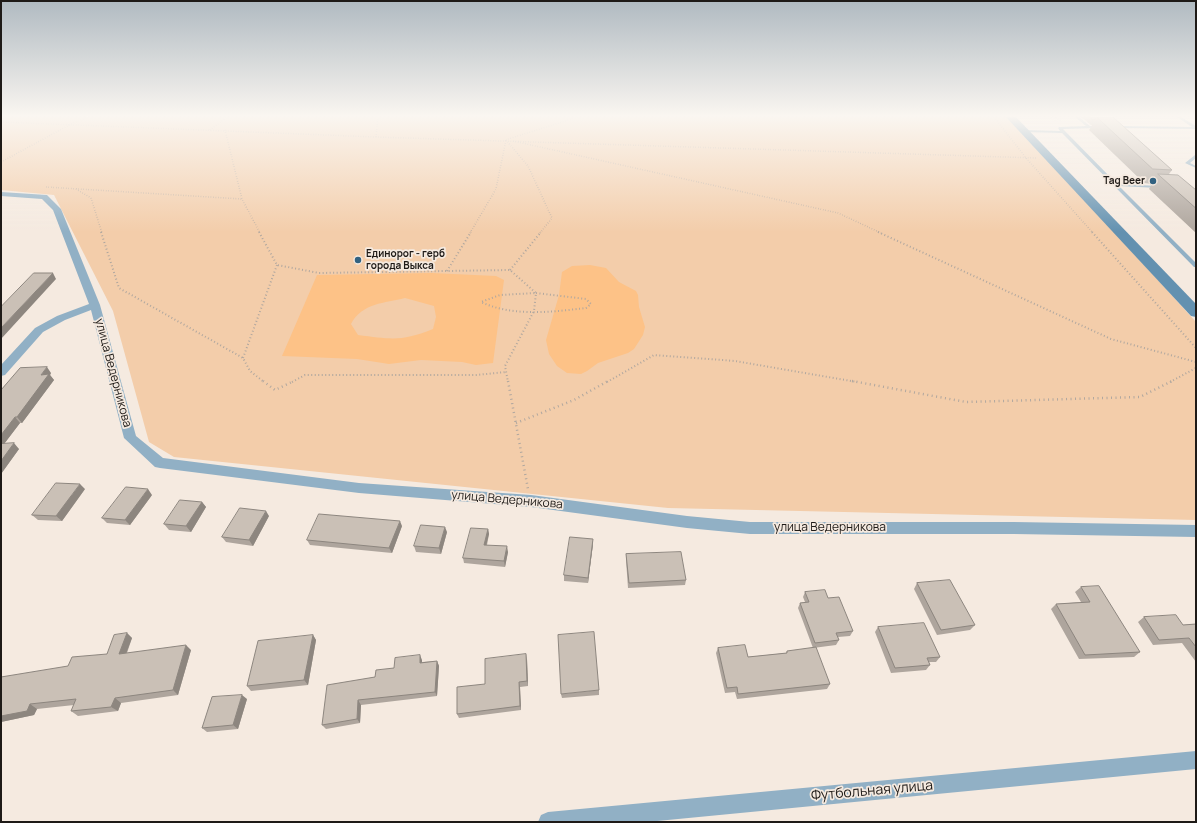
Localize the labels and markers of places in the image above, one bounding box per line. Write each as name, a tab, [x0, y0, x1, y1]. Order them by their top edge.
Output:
place label: Tag Beer	[1103, 175, 1145, 187]
marker: Tag Beer	[1148, 176, 1158, 186]
place label: Единорог - герб города Выкса	[366, 248, 445, 272]
marker: Единорог - герб города Выкса	[353, 255, 363, 265]

